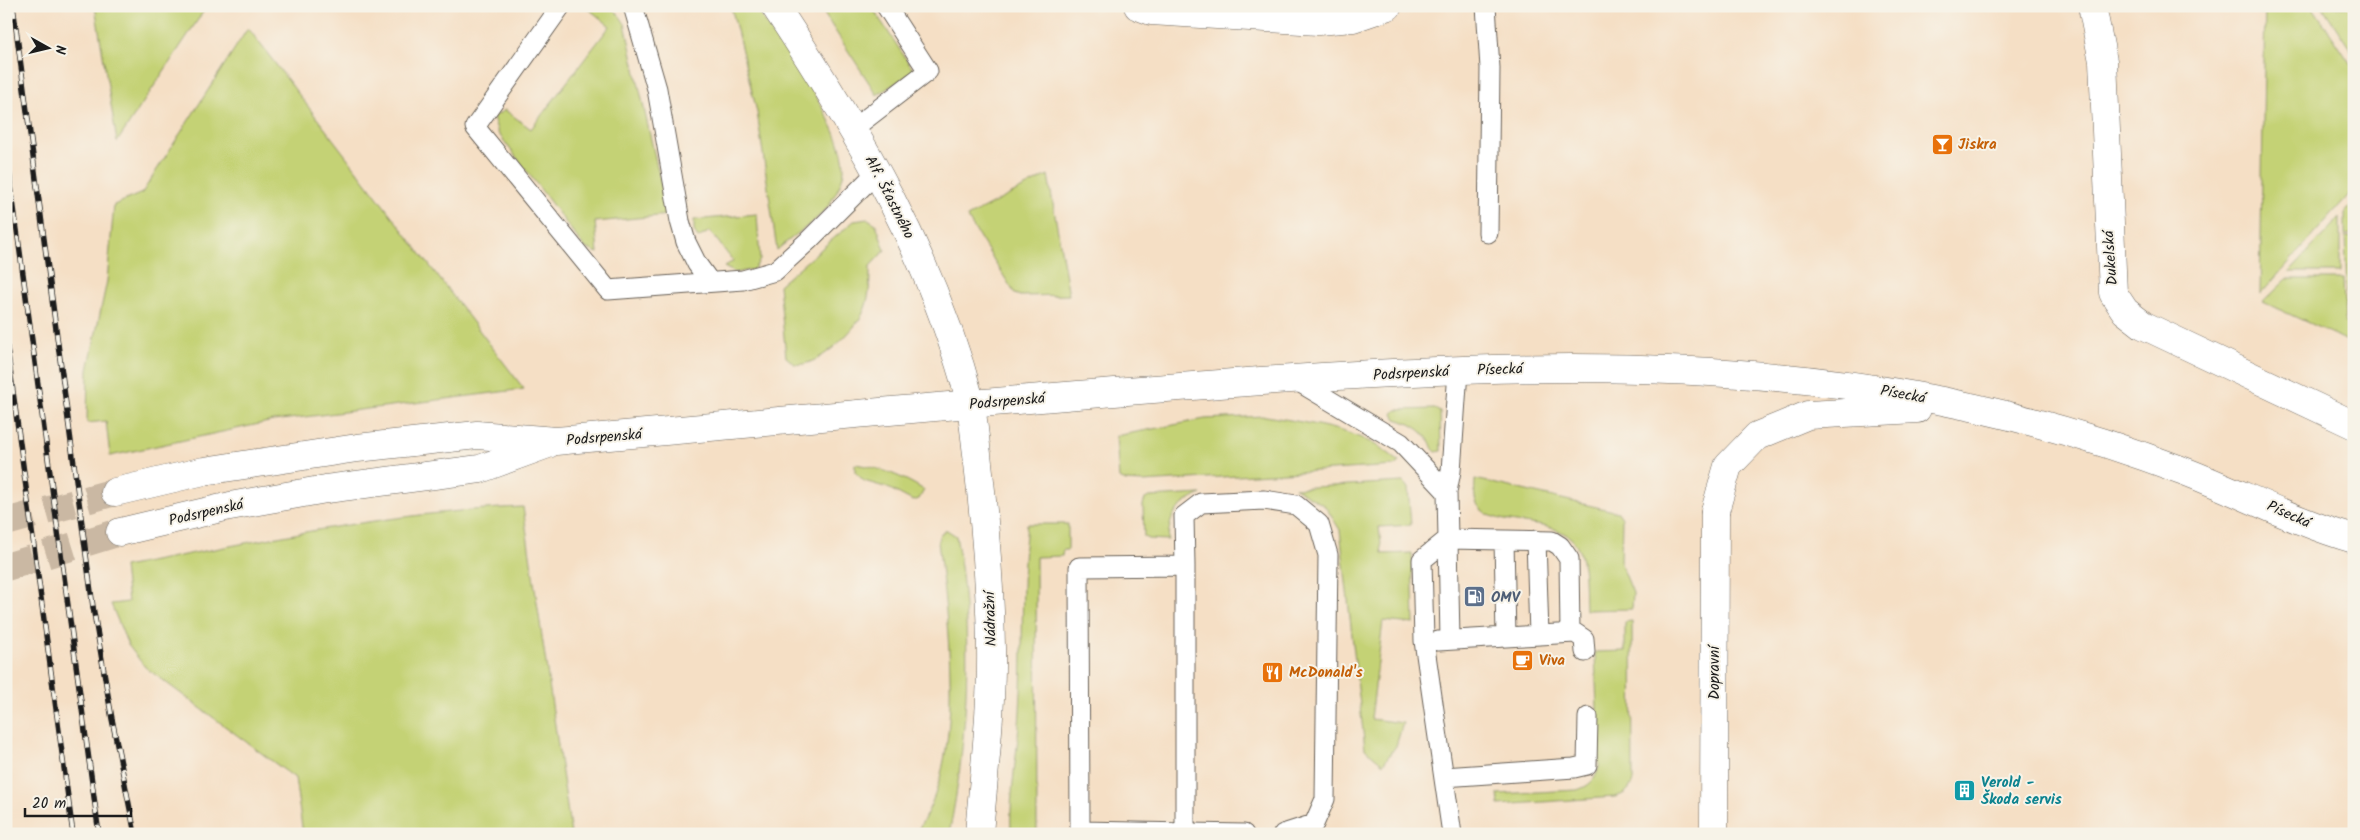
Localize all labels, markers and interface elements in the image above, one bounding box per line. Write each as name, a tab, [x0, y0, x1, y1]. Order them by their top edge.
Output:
north arrow	[22, 22, 72, 72]
text: N	[48, 44, 71, 56]
bar icon: Jiskra	[1930, 132, 1954, 156]
place label: Jiskra	[1958, 133, 1997, 157]
street label: Alf. Šťastného	[858, 151, 921, 244]
street label: Dukelská	[2097, 228, 2125, 286]
street label: Písecká	[1477, 357, 1525, 383]
street label: Podsrpenská	[1372, 360, 1452, 388]
street label: Písecká	[1878, 379, 1929, 411]
street label: Podsrpenská	[968, 387, 1048, 417]
street label: Podsrpenská	[565, 423, 645, 453]
street label: Podsrpenská	[166, 492, 248, 533]
street label: Písecká	[2263, 495, 2316, 536]
fuel station icon: OMV	[1463, 585, 1487, 609]
place label: OMV	[1491, 586, 1521, 610]
street label: Nádražní	[978, 589, 1004, 647]
street label: Dopravní	[1703, 644, 1727, 700]
cafe icon: Viva	[1511, 648, 1535, 672]
place label: Viva	[1539, 649, 1565, 673]
restaurant icon: McDonald's	[1261, 660, 1285, 684]
place label: McDonald's	[1289, 661, 1363, 685]
place label: Verold - Škoda servis	[1981, 771, 2062, 812]
building icon: Verold - Škoda servis	[1953, 779, 1977, 803]
scale bar	[25, 785, 131, 817]
text: 20 m	[32, 792, 66, 816]

